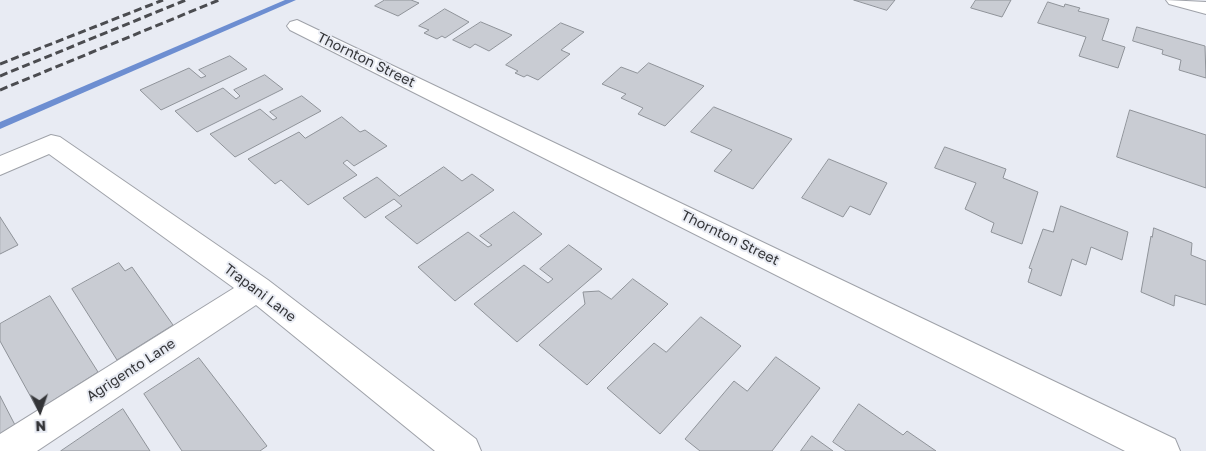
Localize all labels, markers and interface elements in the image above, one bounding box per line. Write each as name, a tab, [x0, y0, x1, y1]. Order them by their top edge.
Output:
street label: Thornton Street	[314, 29, 418, 91]
street label: Thornton Street	[678, 207, 782, 269]
street label: Trapani Lane	[221, 260, 299, 326]
street label: Agrigento Lane	[83, 335, 179, 405]
north arrow	[15, 386, 65, 436]
text: N	[35, 418, 47, 435]

